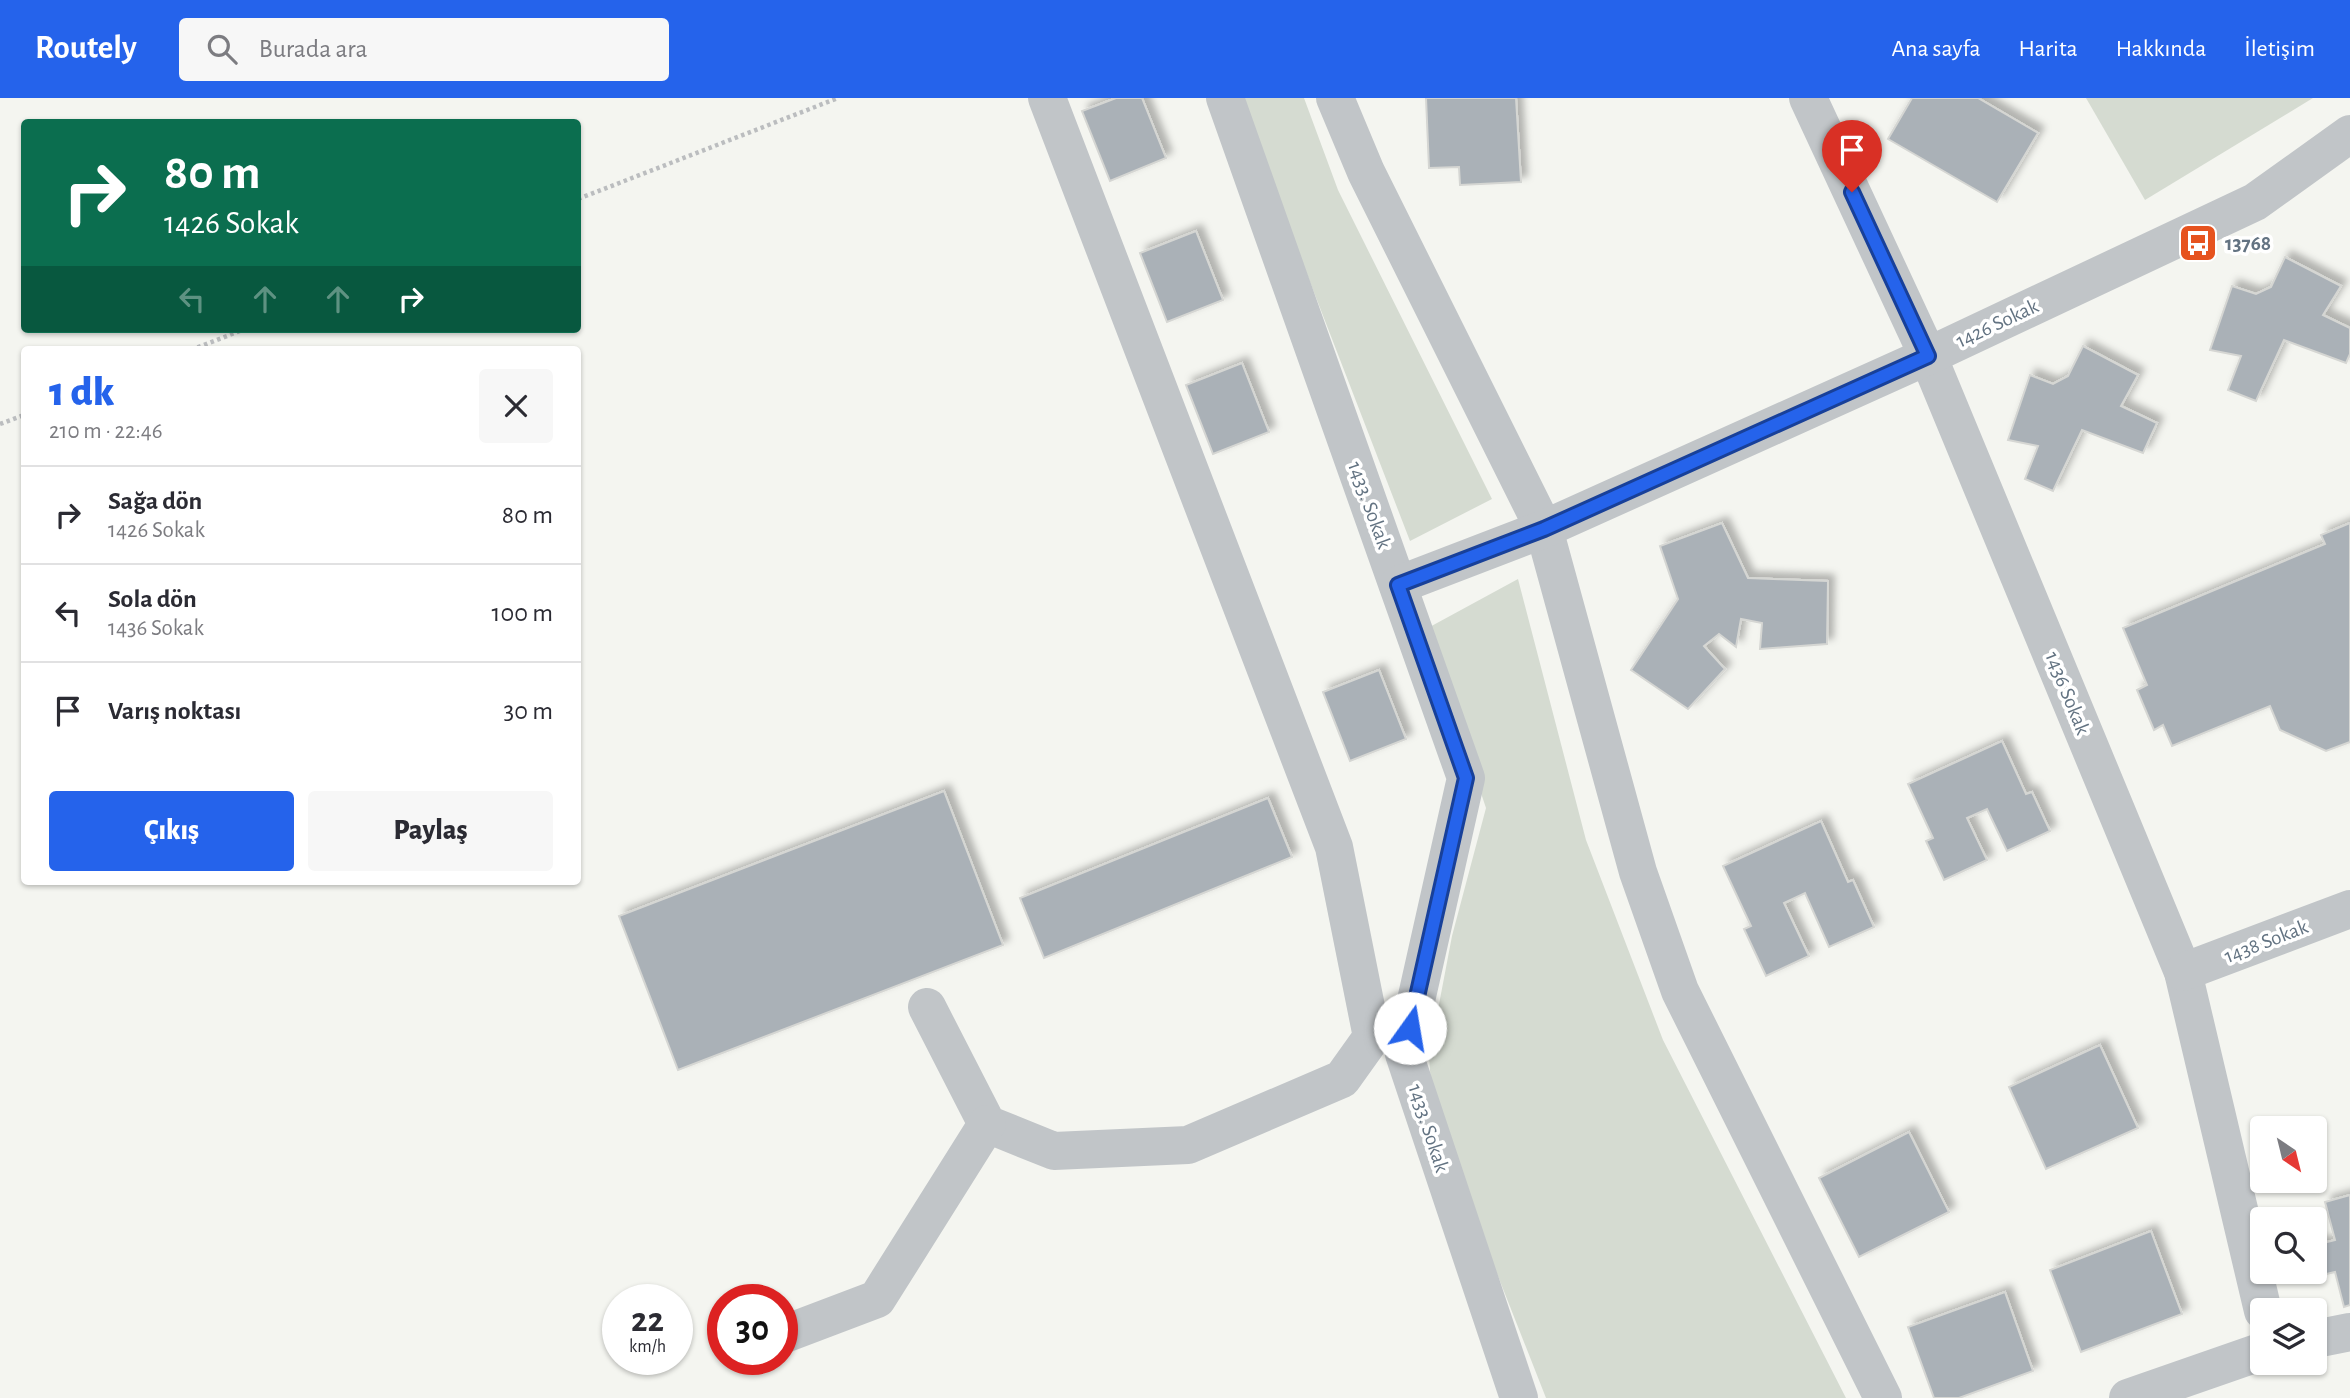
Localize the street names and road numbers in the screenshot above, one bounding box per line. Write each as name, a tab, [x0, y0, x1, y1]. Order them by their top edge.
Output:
street label: 1426 Sokak	[1953, 295, 2042, 352]
street label: 1433. Sokak	[1344, 459, 1395, 552]
street label: 1436 Sokak	[2041, 649, 2094, 738]
street label: 1438 Sokak	[2222, 916, 2311, 967]
street label: 1433. Sokak	[1404, 1082, 1453, 1175]

